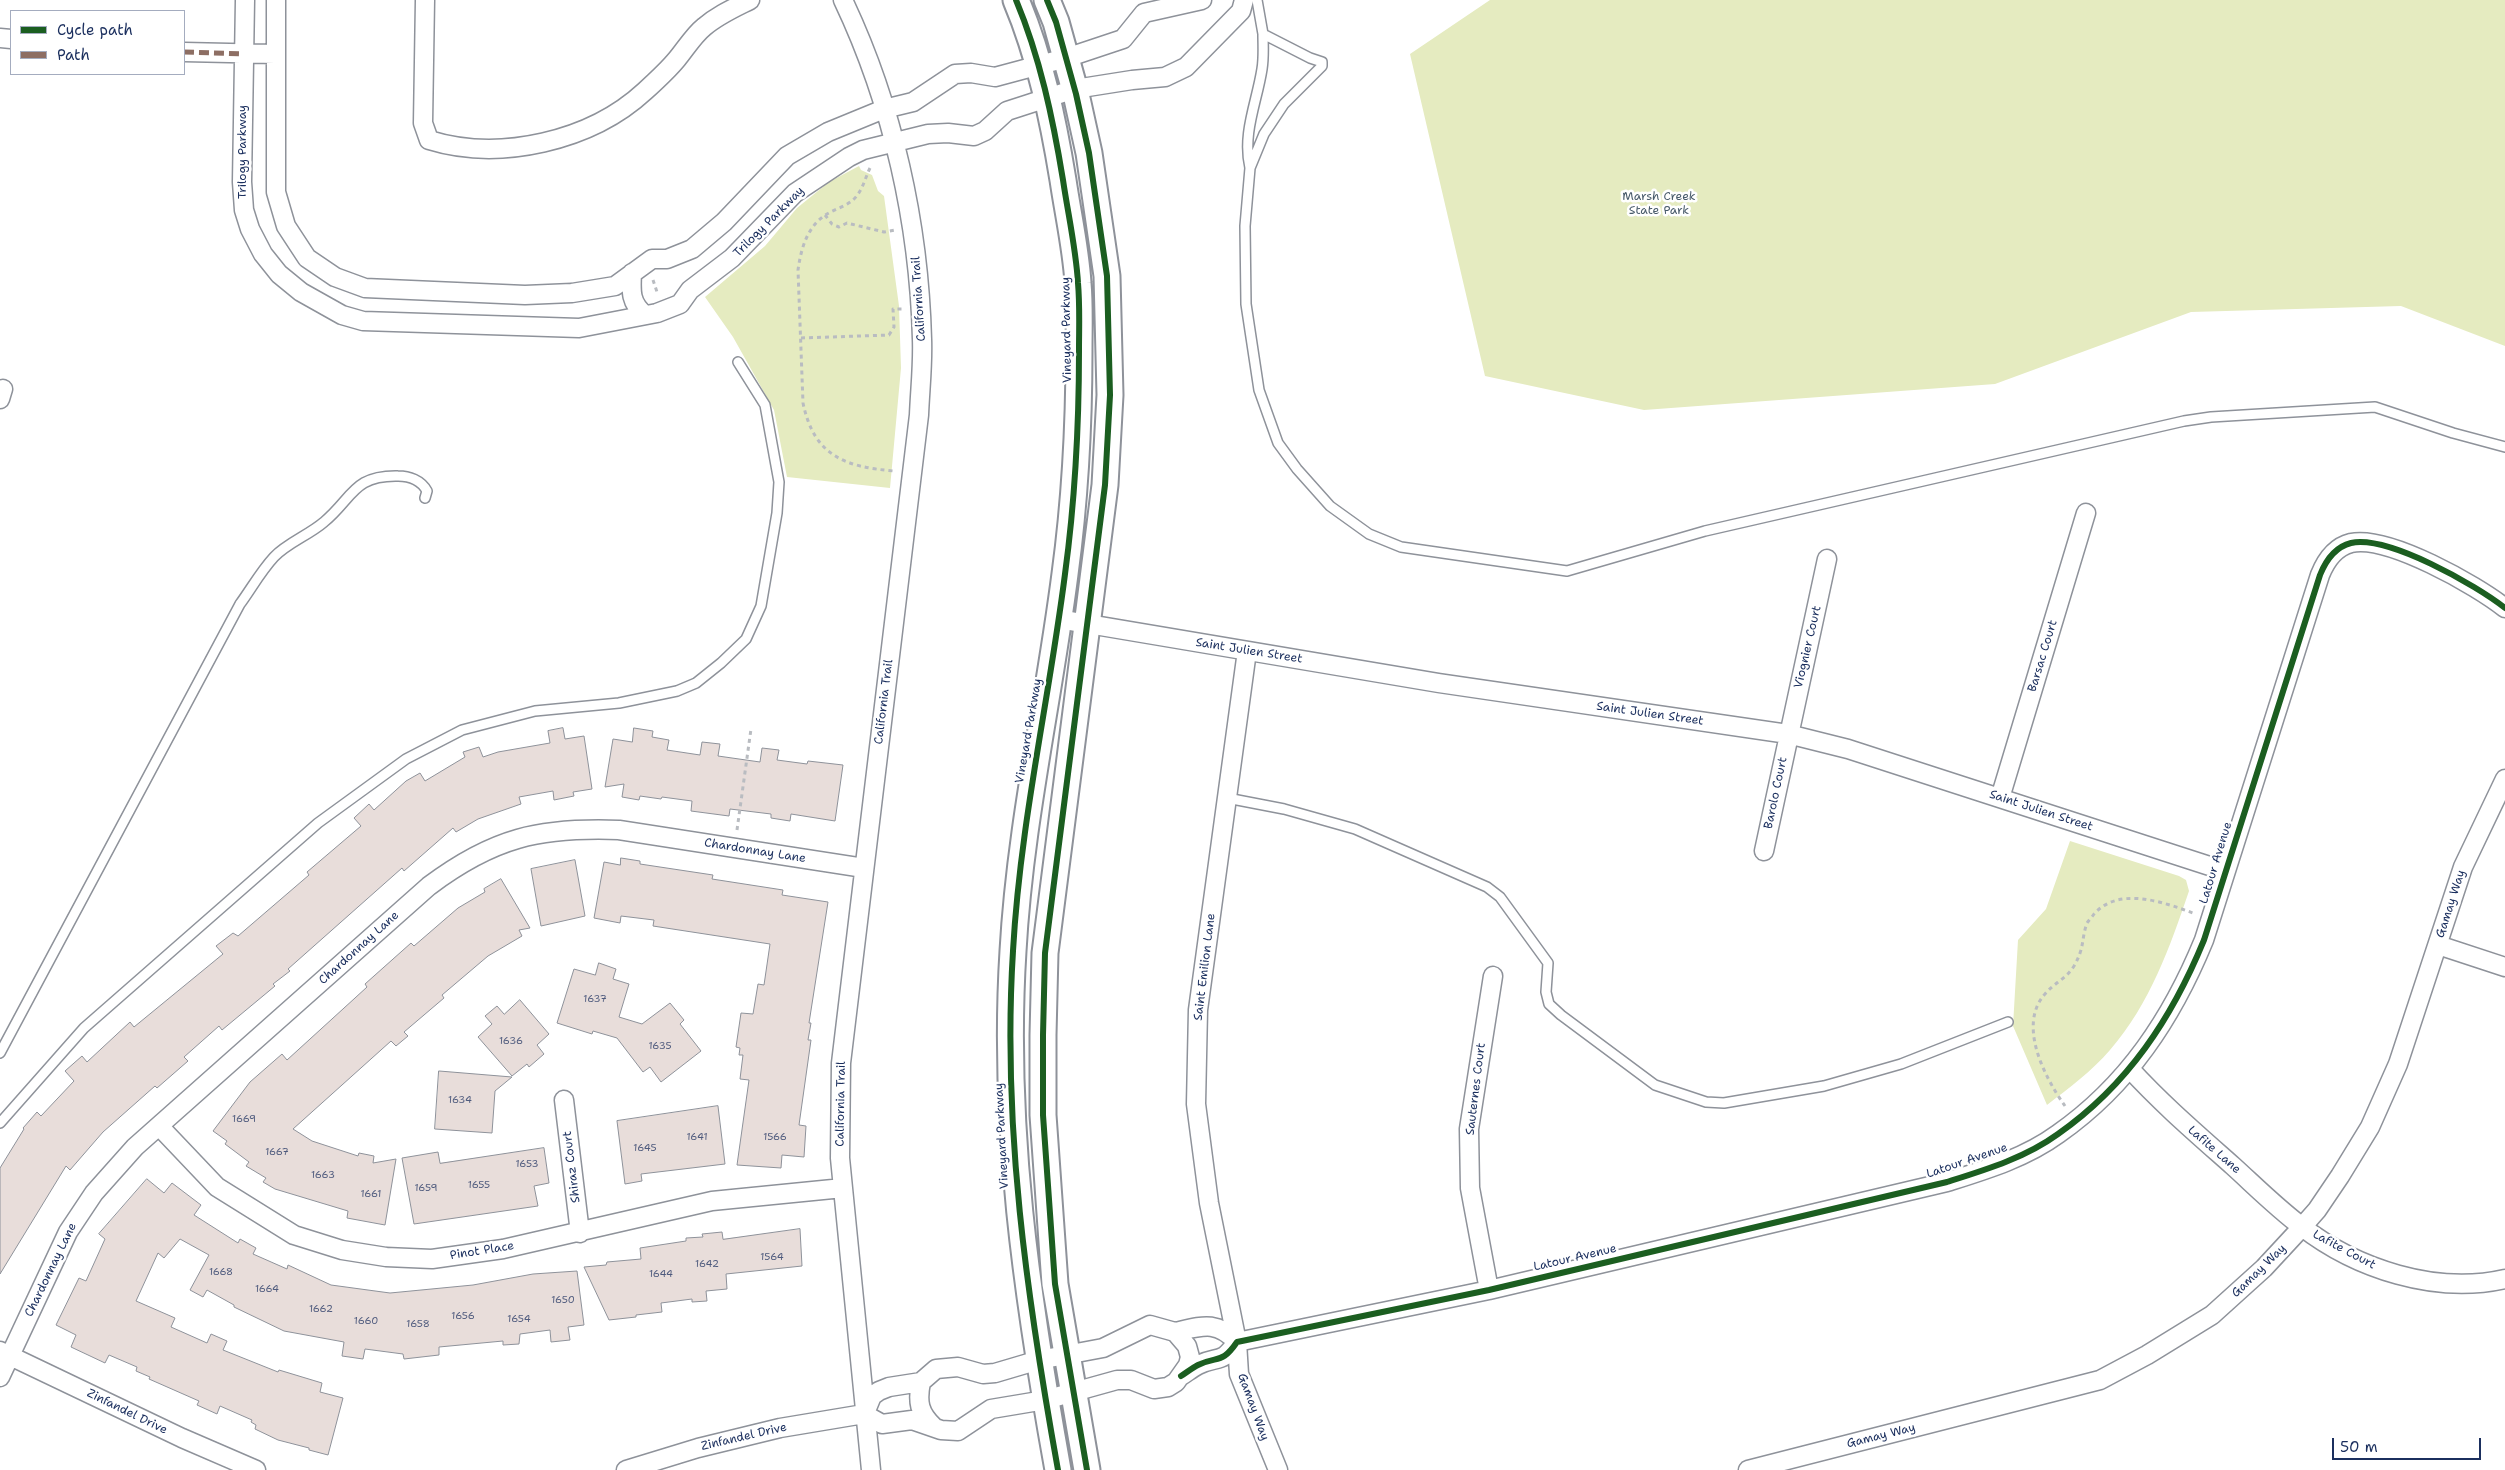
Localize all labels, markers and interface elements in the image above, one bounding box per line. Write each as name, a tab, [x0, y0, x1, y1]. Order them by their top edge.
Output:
legend	[10, 10, 185, 75]
text: Cycle path	[57, 20, 133, 40]
text: Path	[57, 45, 90, 65]
street label: Trilogy Parkway	[236, 105, 250, 199]
street label: Trilogy Parkway	[731, 184, 807, 260]
park label: Marsh Creek State Park	[1622, 190, 1696, 218]
street label: California Trail	[909, 256, 929, 342]
street label: Vineyard Parkway	[1059, 277, 1075, 383]
street label: Viognier Court	[1791, 604, 1825, 690]
street label: Barsac Court	[2025, 618, 2061, 694]
street label: Saint Julien Street	[1195, 635, 1303, 667]
street label: California Trail	[872, 659, 896, 745]
street label: Vineyard Parkway	[1013, 677, 1045, 785]
street label: Saint Julien Street	[1596, 699, 1704, 729]
street label: Barolo Court	[1761, 756, 1791, 830]
street label: Saint Julien Street	[1987, 787, 2095, 835]
street label: Latour Avenue	[2197, 820, 2235, 906]
street label: Chardonnay Lane	[703, 836, 807, 866]
street label: Gamay Way	[2433, 868, 2469, 940]
street label: Chardonnay Lane	[316, 908, 402, 988]
street label: Saint Emilion Lane	[1191, 913, 1219, 1021]
house number: 1637	[583, 993, 607, 1005]
house number: 1636	[499, 1035, 523, 1047]
house number: 1635	[648, 1040, 672, 1052]
street label: Sauternes Court	[1463, 1042, 1489, 1136]
street label: California Trail	[833, 1061, 849, 1147]
street label: Vineyard Parkway	[992, 1083, 1012, 1189]
house number: 1634	[448, 1094, 472, 1106]
house number: 1669	[232, 1113, 256, 1125]
street label: Lafite Lane	[2185, 1123, 2243, 1177]
street label: Shiraz Court	[560, 1130, 584, 1204]
house number: 1641	[686, 1131, 708, 1143]
house number: 1566	[763, 1131, 787, 1143]
street label: Latour Avenue	[1925, 1140, 2009, 1182]
house number: 1645	[633, 1142, 657, 1154]
house number: 1667	[265, 1146, 289, 1158]
house number: 1653	[515, 1158, 539, 1170]
house number: 1663	[311, 1169, 335, 1181]
house number: 1655	[468, 1179, 490, 1191]
house number: 1659	[414, 1182, 438, 1194]
house number: 1661	[361, 1188, 381, 1200]
street label: Chardonnay Lane	[22, 1221, 80, 1319]
street label: Lafite Court	[2310, 1227, 2378, 1273]
street label: Pinot Place	[449, 1239, 515, 1263]
street label: Latour Avenue	[1532, 1241, 1618, 1275]
street label: Gamay Way	[2229, 1241, 2289, 1301]
house number: 1564	[760, 1251, 784, 1263]
house number: 1642	[695, 1258, 719, 1270]
house number: 1668	[209, 1266, 233, 1278]
house number: 1644	[649, 1268, 673, 1280]
house number: 1664	[255, 1283, 279, 1295]
house number: 1650	[551, 1294, 575, 1306]
house number: 1662	[309, 1303, 333, 1315]
house number: 1656	[451, 1310, 475, 1322]
house number: 1654	[507, 1313, 531, 1325]
house number: 1660	[354, 1315, 378, 1327]
house number: 1658	[406, 1318, 430, 1330]
street label: Gamay Way	[1234, 1372, 1272, 1442]
street label: Zinfandel Drive	[84, 1386, 170, 1438]
street label: Zinfandel Drive	[700, 1420, 788, 1454]
street label: Gamay Way	[1845, 1421, 1917, 1451]
scale bar	[2335, 1428, 2484, 1460]
text: 50 m	[2340, 1437, 2378, 1457]

